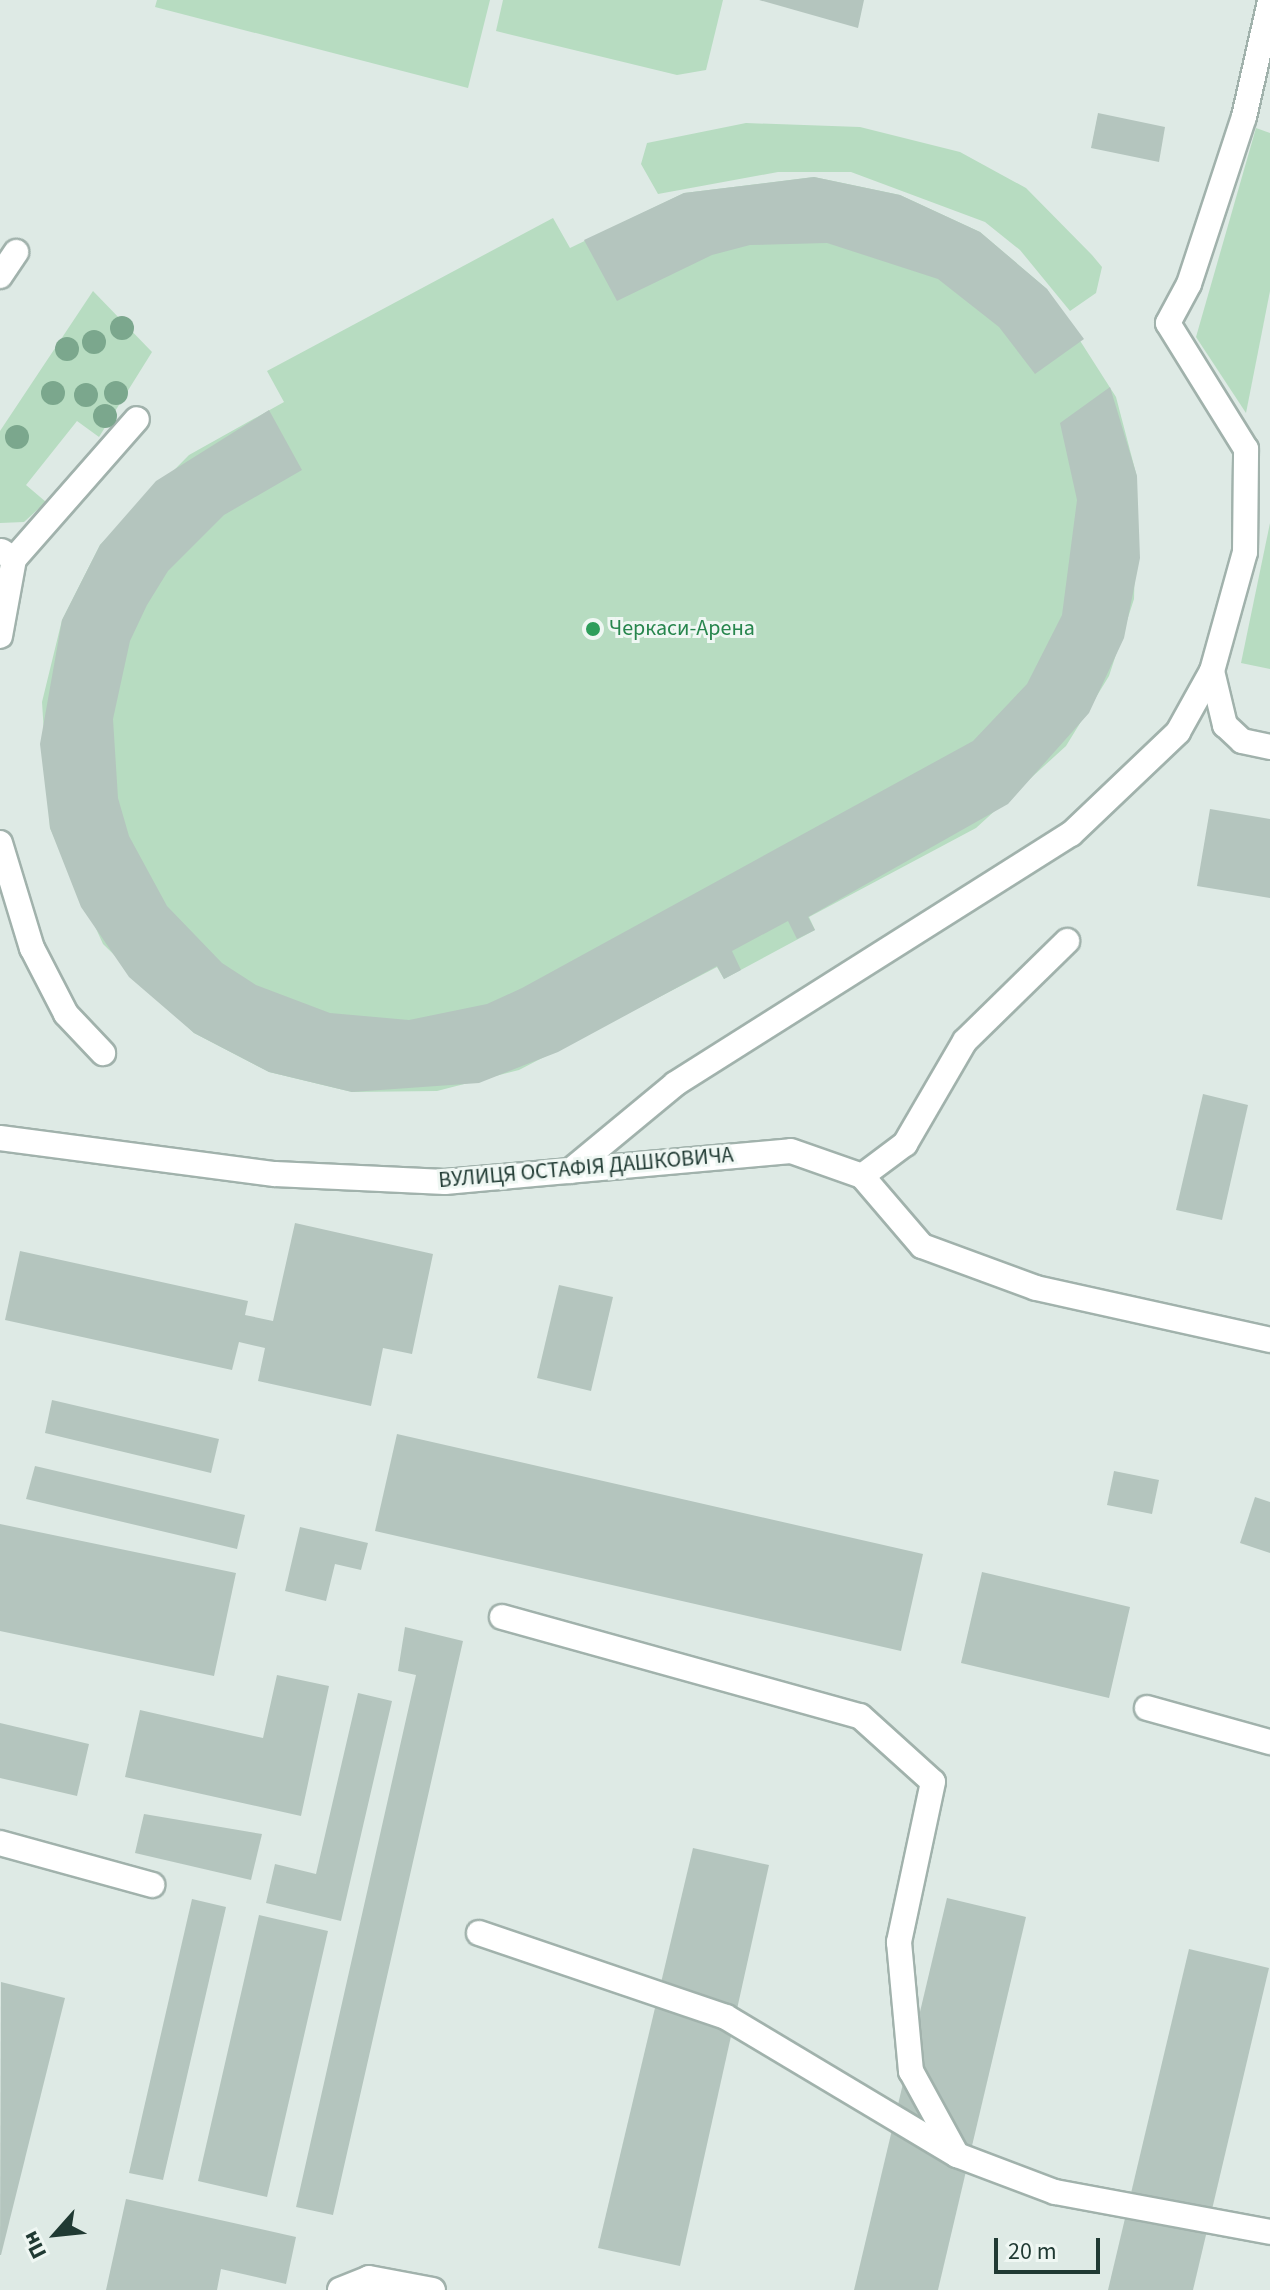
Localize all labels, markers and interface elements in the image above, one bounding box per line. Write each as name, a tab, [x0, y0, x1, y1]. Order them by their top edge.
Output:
place label: Черкаси-Арена	[609, 616, 755, 642]
marker: Черкаси-Арена	[584, 620, 602, 638]
street label: ВУЛИЦЯ ОСТАФІЯ ДАШКОВИЧА	[437, 1142, 735, 1194]
north arrow	[16, 2194, 96, 2274]
scale bar	[998, 2222, 1104, 2272]
text: Пн	[14, 2225, 55, 2264]
text: 20 m	[1008, 2234, 1057, 2269]

